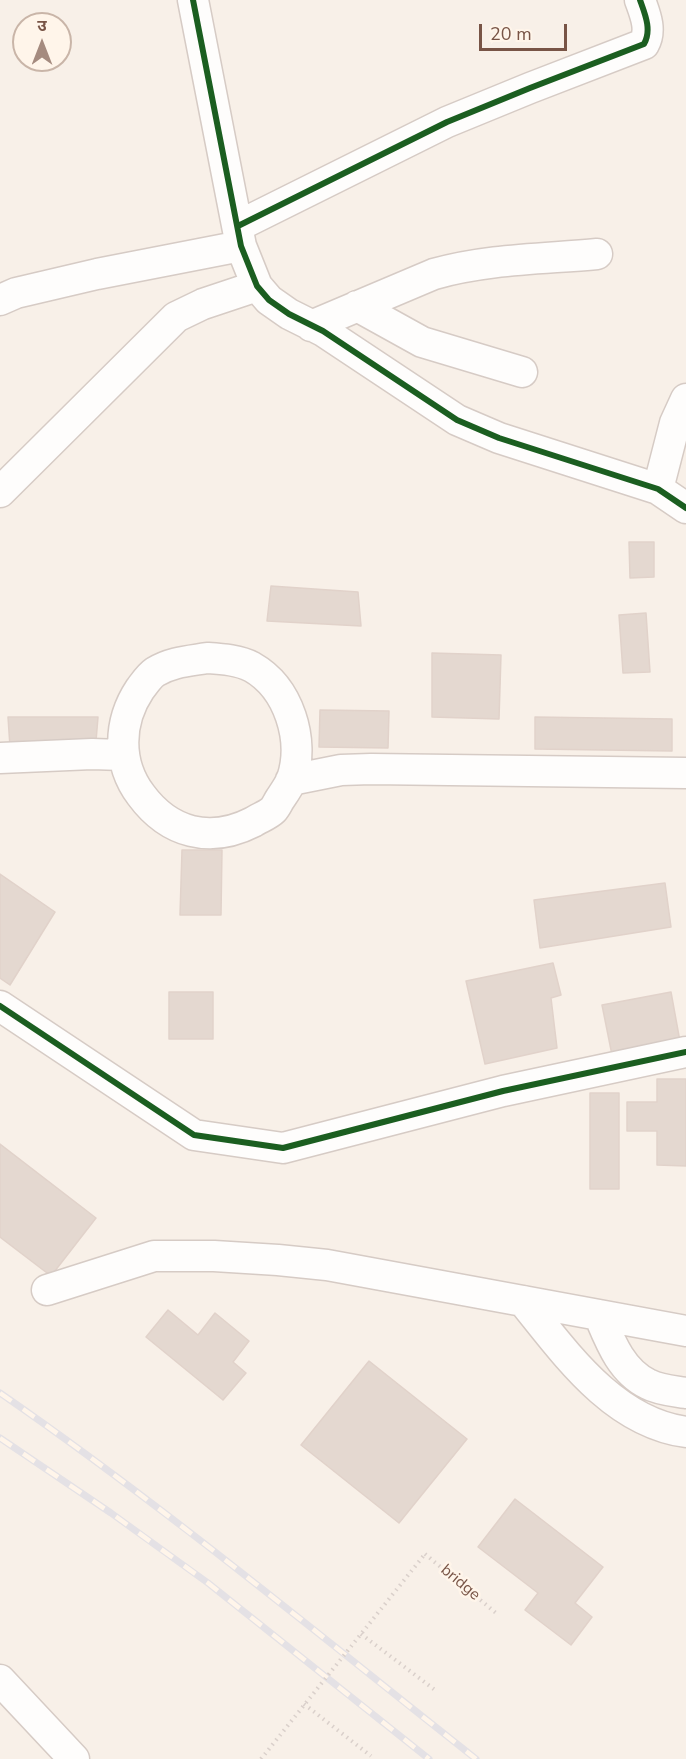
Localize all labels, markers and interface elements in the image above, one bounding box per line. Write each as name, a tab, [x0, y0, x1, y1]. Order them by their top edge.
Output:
north arrow	[12, 12, 72, 72]
scale bar	[482, 12, 570, 50]
text: उ	[37, 15, 47, 37]
text: 20 m	[490, 22, 532, 46]
street label: bridge	[436, 1561, 484, 1605]

